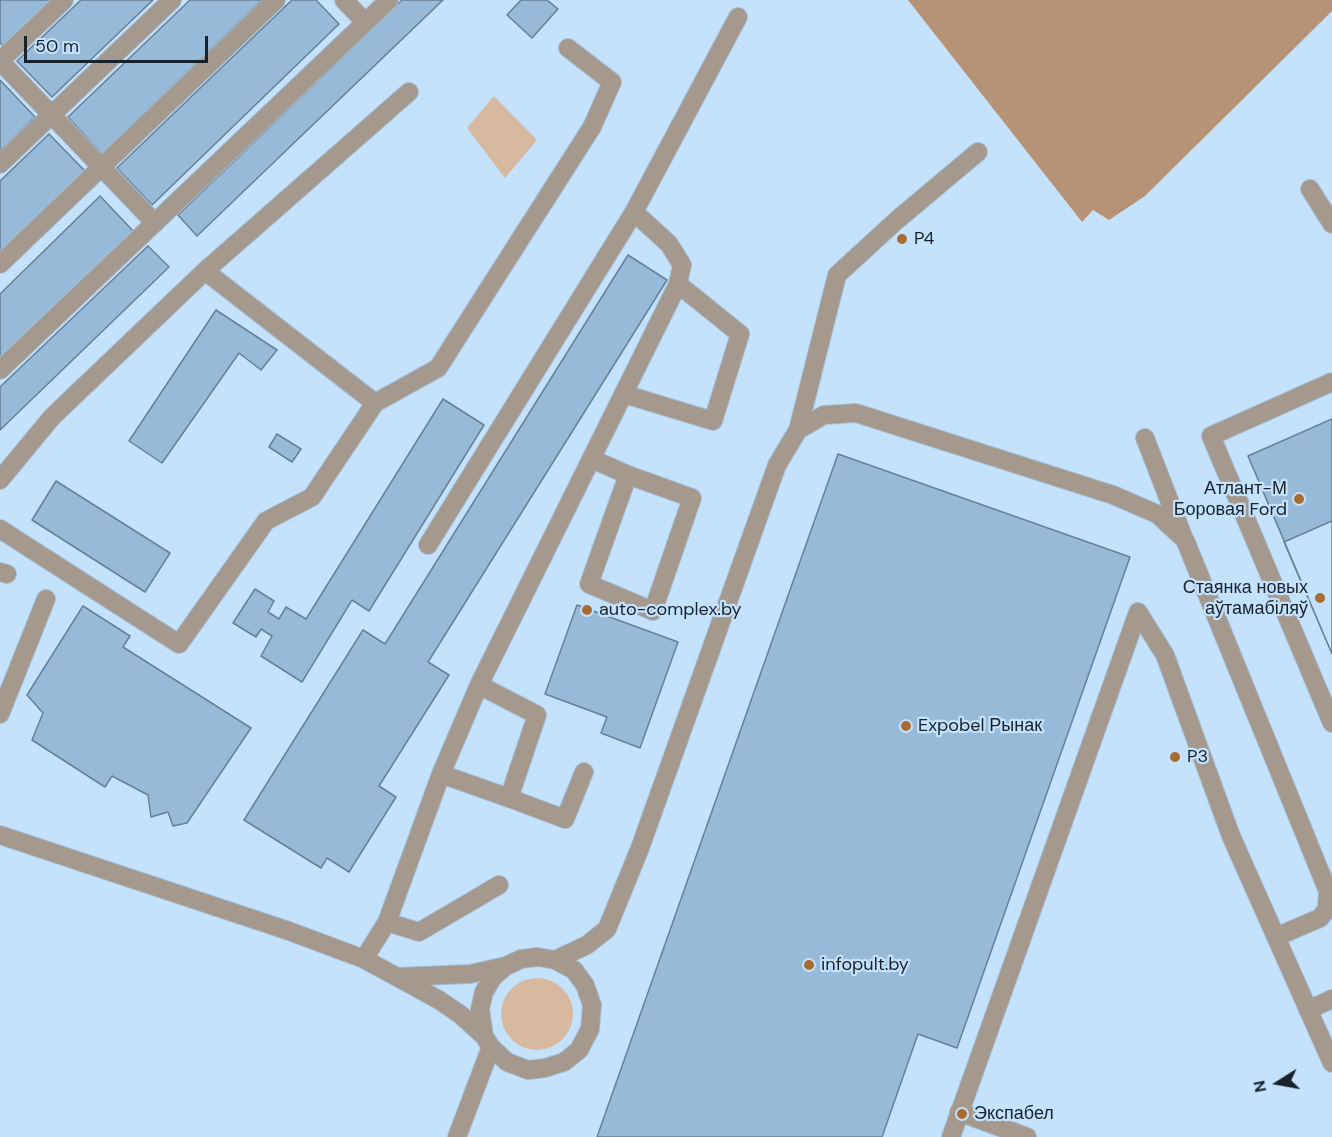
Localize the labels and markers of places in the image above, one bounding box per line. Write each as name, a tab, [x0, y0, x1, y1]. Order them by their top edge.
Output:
place label: P4	[914, 228, 934, 250]
marker: P4	[895, 232, 909, 246]
place label: Атлант-М Боровая Ford	[1174, 478, 1287, 520]
marker: Атлант-М Боровая Ford	[1292, 492, 1306, 506]
place label: Стаянка новых аўтамабіляў	[1183, 577, 1308, 620]
marker: Стаянка новых аўтамабіляў	[1313, 591, 1327, 605]
place label: auto-complex.by	[599, 599, 741, 621]
marker: auto-complex.by	[580, 603, 594, 617]
place label: Expobel Рынак	[918, 715, 1042, 737]
marker: Expobel Рынак	[899, 719, 913, 733]
place label: P3	[1187, 746, 1208, 768]
marker: P3	[1168, 750, 1182, 764]
place label: infopult.by	[821, 954, 909, 976]
marker: infopult.by	[802, 958, 816, 972]
place label: Экспабел	[974, 1103, 1054, 1125]
marker: Экспабел	[955, 1107, 969, 1121]

